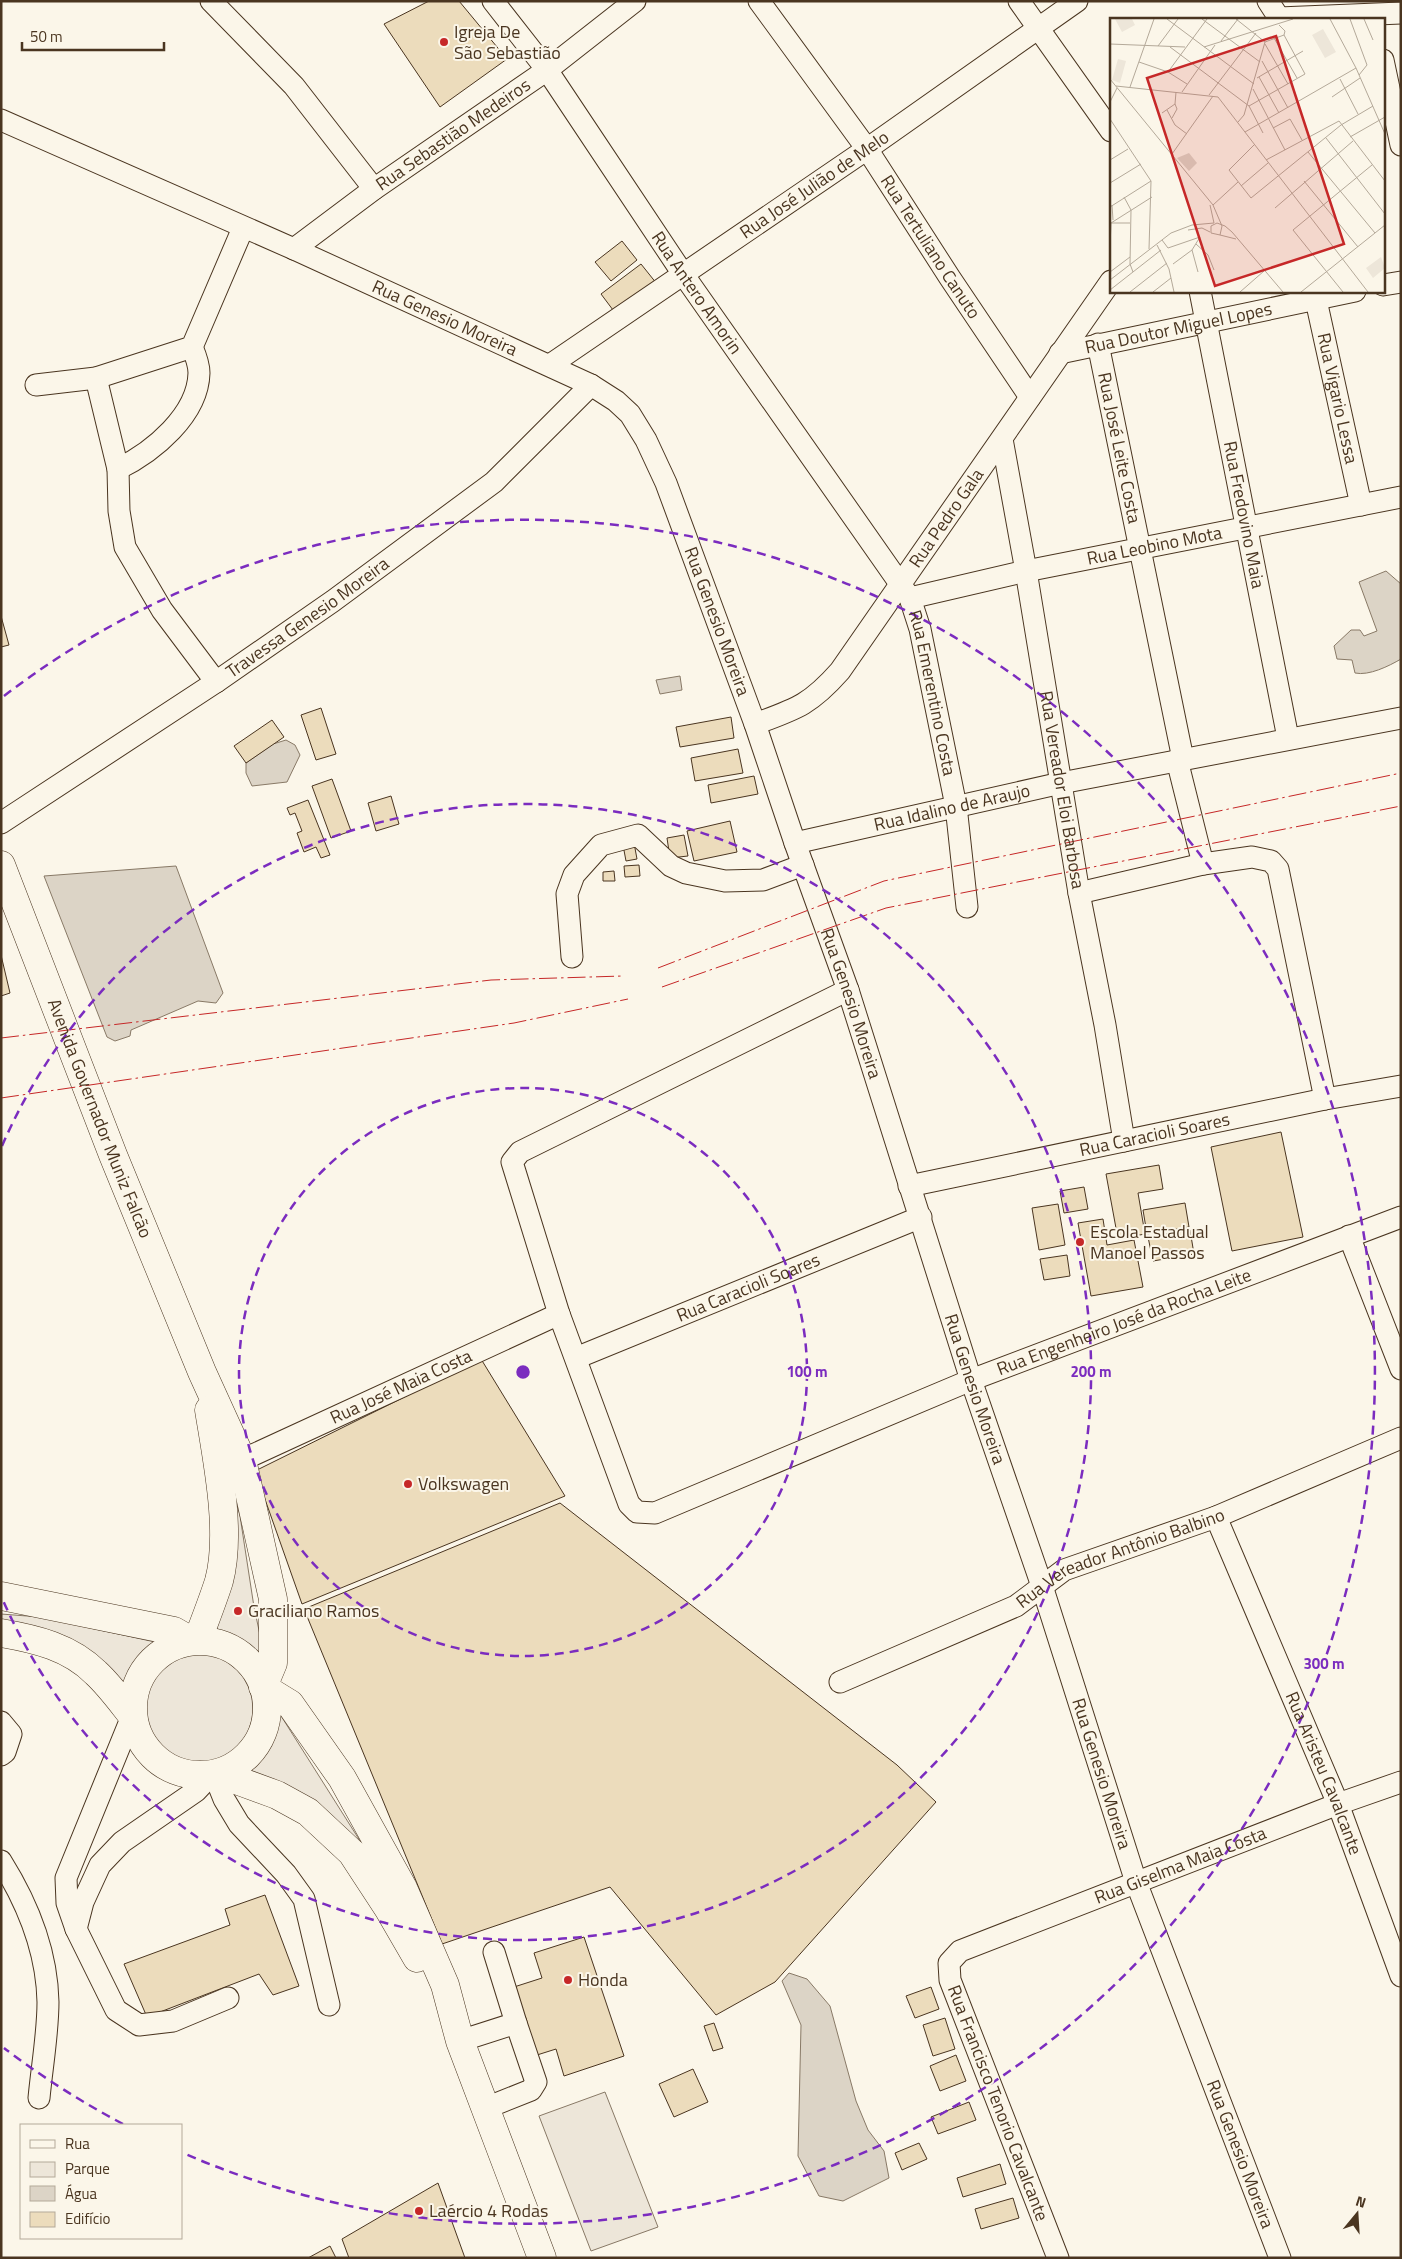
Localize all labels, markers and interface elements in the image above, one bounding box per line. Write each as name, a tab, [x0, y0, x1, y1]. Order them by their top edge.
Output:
place label: Igreja De São Sebastião	[454, 18, 561, 66]
inset map	[1110, 18, 1384, 292]
scale bar	[22, 20, 165, 52]
text: 50 m	[30, 25, 63, 48]
marker: Igreja De São Sebastião	[438, 36, 450, 48]
street label: Rua Sebastião Medeiros	[370, 71, 536, 197]
street label: Rua José Julião de Melo	[734, 124, 894, 245]
street label: Rua Tertuliano Canuto	[874, 169, 988, 324]
street label: Rua Antero Amorin	[645, 226, 749, 359]
street label: Rua Genesio Moreira	[368, 273, 522, 363]
street label: Rua Doutor Miguel Lopes	[1082, 295, 1274, 360]
street label: Rua Vigario Lessa	[1311, 330, 1366, 466]
street label: Rua José Leite Costa	[1091, 370, 1148, 526]
street label: Rua Fredovino Maia	[1217, 439, 1272, 591]
street label: Rua Pedro Gala	[902, 463, 990, 573]
street label: Rua Leobino Mota	[1084, 519, 1224, 572]
street label: Rua Genesio Moreira	[678, 543, 757, 700]
street label: Travessa Genesio Moreira	[220, 550, 394, 684]
street label: Rua Emerentino Costa	[902, 606, 964, 778]
street label: Rua Vereador Eloi Barbosa	[1033, 689, 1092, 891]
street label: Rua Idalino de Araujo	[871, 776, 1033, 838]
street label: Rua Genesio Moreira	[814, 924, 889, 1082]
street label: Avenida Governador Muniz Falcão	[41, 995, 160, 1242]
street label: Rua Caracioli Soares	[1077, 1105, 1232, 1163]
place label: Escola Estadual Manoel Passos	[1090, 1218, 1209, 1266]
marker: Escola Estadual Manoel Passos	[1074, 1236, 1086, 1248]
street label: Rua Caracioli Soares	[672, 1246, 824, 1329]
street label: Rua Engenheiro José da Rocha Leite	[993, 1261, 1255, 1382]
street label: Rua Genesio Moreira	[938, 1310, 1013, 1468]
street label: Rua José Maia Costa	[325, 1342, 476, 1431]
text: 100 m	[786, 1360, 828, 1383]
text: 200 m	[1070, 1360, 1112, 1383]
centre of rings	[514, 1363, 532, 1381]
place label: Volkswagen	[418, 1470, 509, 1497]
marker: Volkswagen	[402, 1478, 414, 1490]
street label: Rua Vereador Antônio Balbino	[1010, 1501, 1229, 1615]
place label: Graciliano Ramos	[248, 1597, 379, 1624]
marker: Graciliano Ramos	[232, 1605, 244, 1617]
text: 300 m	[1303, 1652, 1345, 1675]
street label: Rua Aristeu Cavalcante	[1279, 1687, 1369, 1858]
street label: Rua Genesio Moreira	[1065, 1694, 1139, 1853]
street label: Rua Giselma Maia Costa	[1090, 1819, 1270, 1910]
place label: Honda	[578, 1966, 628, 1993]
marker: Honda	[562, 1974, 574, 1986]
street label: Rua Francisco Tenorio Cavalcante	[941, 1981, 1056, 2225]
street label: Rua Genesio Moreira	[1200, 2076, 1281, 2232]
legend	[20, 2124, 182, 2239]
text: Rua	[65, 2132, 90, 2155]
text: Parque	[65, 2157, 110, 2180]
text: Água	[65, 2182, 97, 2205]
north arrow	[1332, 2189, 1382, 2239]
text: N	[1353, 2190, 1369, 2213]
place label: Laércio 4 Rodas	[429, 2197, 548, 2224]
marker: Laércio 4 Rodas	[413, 2205, 425, 2217]
text: Edifício	[65, 2207, 110, 2230]

